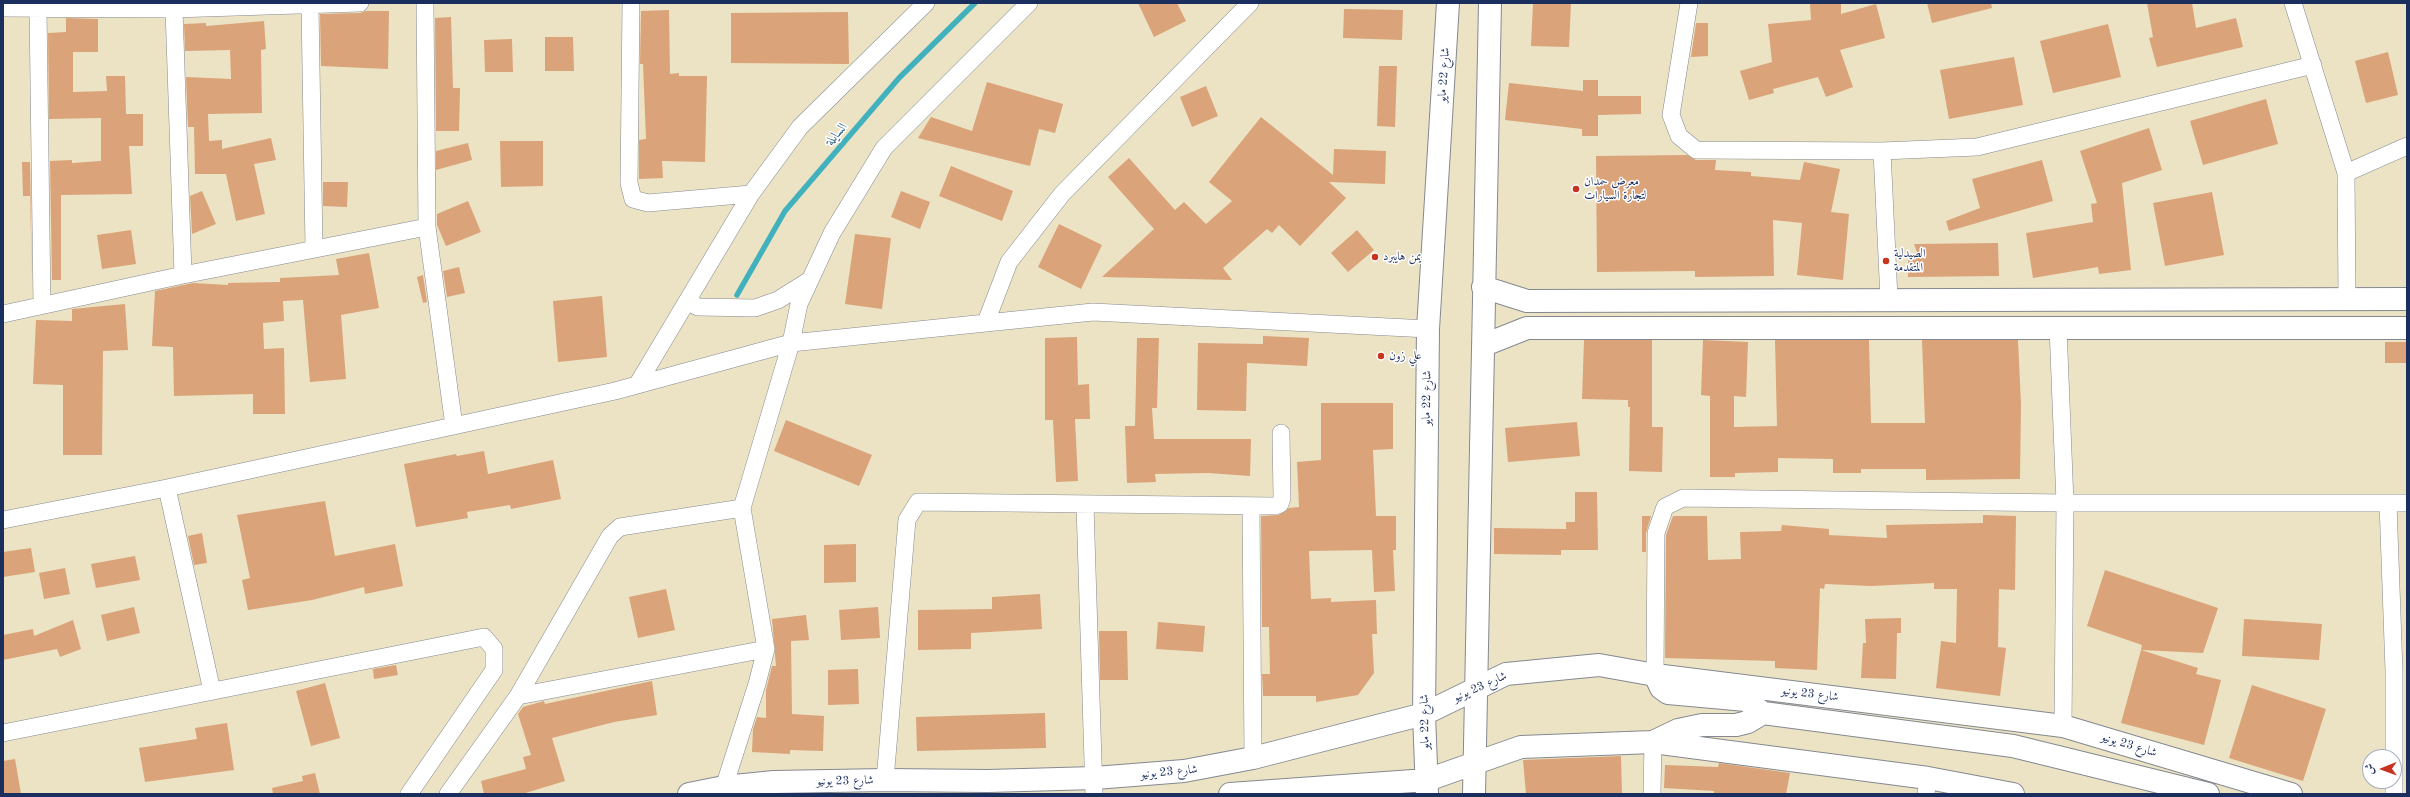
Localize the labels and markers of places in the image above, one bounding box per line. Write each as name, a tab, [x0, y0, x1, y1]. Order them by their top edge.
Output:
place label: معرض حمدان لتجارة السيارات	[1584, 175, 1646, 203]
marker: معرض حمدان لتجارة السيارات	[1571, 184, 1581, 194]
place label: الصيدلية المتقدمة	[1894, 247, 1926, 275]
place label: يمن هايبرد	[1383, 250, 1421, 264]
marker: يمن هايبرد	[1370, 252, 1380, 262]
marker: الصيدلية المتقدمة	[1881, 256, 1891, 266]
place label: علي زون	[1389, 349, 1421, 363]
marker: علي زون	[1376, 351, 1386, 361]

